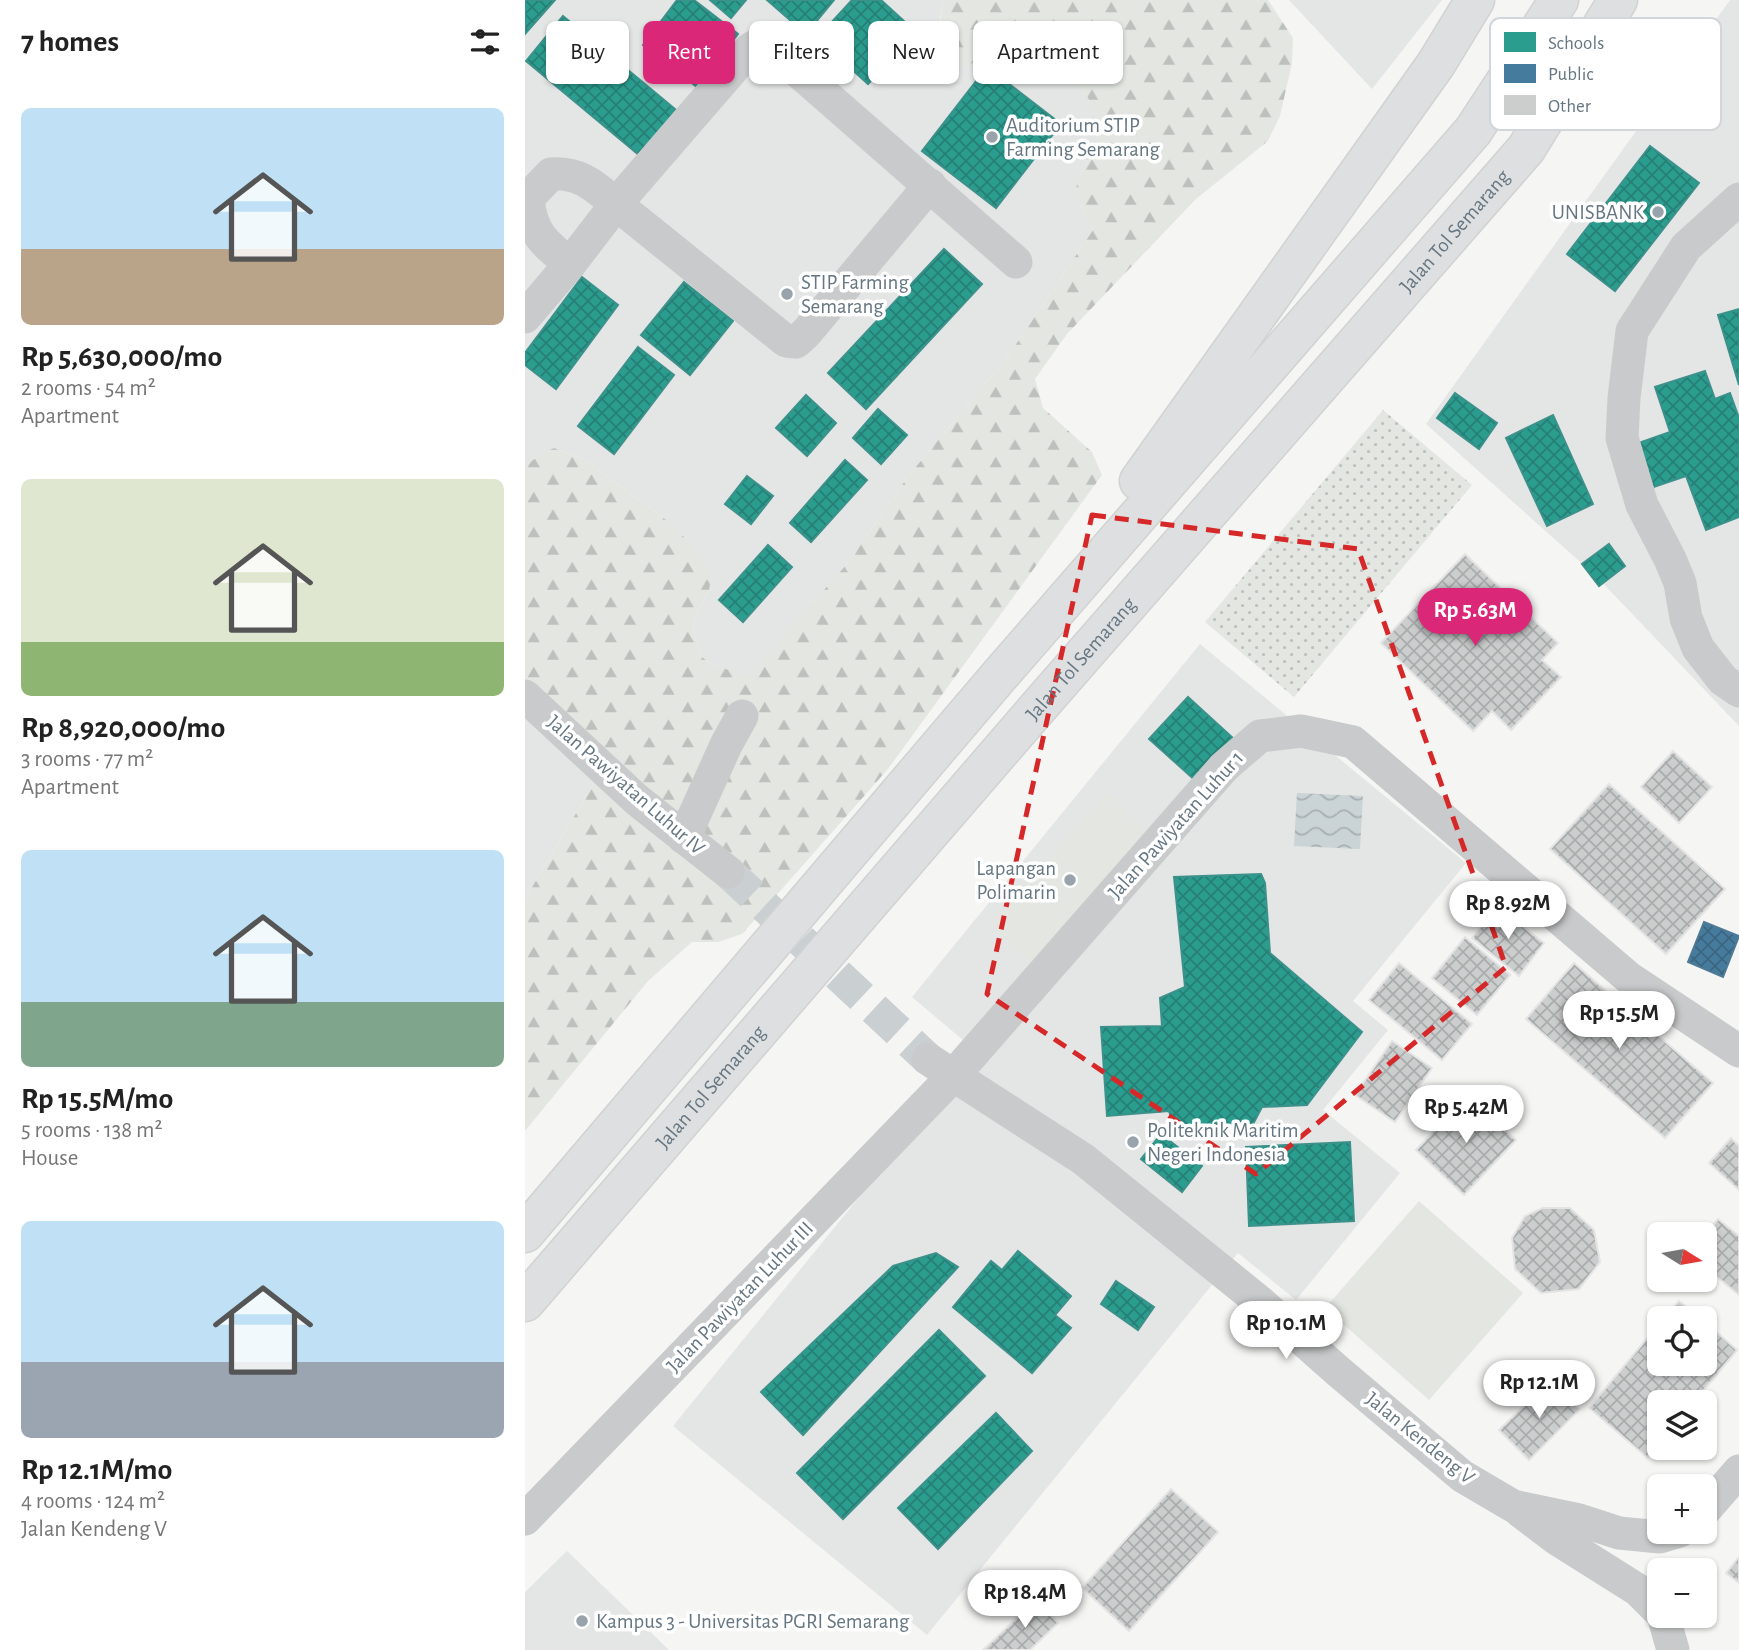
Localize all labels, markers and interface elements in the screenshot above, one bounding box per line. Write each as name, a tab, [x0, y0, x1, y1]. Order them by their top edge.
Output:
legend	[1490, 18, 1721, 130]
chip: Buy	[546, 21, 629, 84]
chip: Rent	[643, 21, 735, 84]
chip: Filters	[749, 21, 854, 84]
chip: New	[868, 21, 959, 84]
chip: Apartment	[973, 21, 1123, 84]
icon: filters	[466, 23, 504, 61]
text: 7 homes	[21, 27, 119, 57]
text: Schools	[1548, 34, 1604, 53]
text: Public	[1548, 65, 1594, 84]
text: Other	[1548, 97, 1591, 116]
place label: Auditorium STIP Farming Semarang	[1006, 115, 1161, 160]
marker: Auditorium STIP Farming Semarang	[984, 129, 1000, 145]
icon: home	[200, 154, 326, 280]
street label: Jalan Tol Semarang	[1395, 165, 1514, 296]
place label: UNISBANK	[1552, 202, 1645, 223]
marker: UNISBANK	[1650, 204, 1666, 220]
place label: STIP Farming Semarang	[801, 272, 909, 317]
marker: STIP Farming Semarang	[779, 286, 795, 302]
text: Rp 5,630,000/mo	[21, 342, 222, 372]
text: 2 rooms · 54 m²	[21, 377, 156, 400]
text: Apartment	[21, 405, 119, 428]
icon: home	[200, 525, 326, 651]
pin: Rp 5.63M	[1403, 588, 1547, 648]
street label: Jalan Tol Semarang	[1022, 593, 1140, 724]
text: Rp 5.63M	[1433, 599, 1517, 622]
street label: Jalan Pawiyatan Luhur IV	[543, 711, 709, 859]
text: Rp 8,920,000/mo	[21, 713, 225, 743]
street label: Jalan Pawiyatan Luhur 1	[1104, 747, 1248, 903]
text: 3 rooms · 77 m²	[21, 748, 153, 771]
text: Apartment	[21, 776, 119, 799]
place label: Lapangan Polimarin	[976, 858, 1056, 903]
marker: Lapangan Polimarin	[1062, 872, 1078, 888]
pin: Rp 8.92M	[1436, 881, 1580, 941]
text: Rp 8.92M	[1465, 892, 1551, 915]
icon: home	[200, 896, 326, 1022]
pin: Rp 15.5M	[1547, 992, 1691, 1051]
text: Rp 15.5M	[1579, 1002, 1659, 1025]
street label: Jalan Tol Semarang	[652, 1021, 770, 1153]
text: Rp 15.5M/mo	[21, 1084, 173, 1114]
pin: Rp 5.42M	[1394, 1086, 1538, 1145]
text: Rp 5.42M	[1424, 1096, 1508, 1119]
text: 5 rooms · 138 m²	[21, 1119, 162, 1142]
place label: Politeknik Maritim Negeri Indonesia	[1147, 1120, 1299, 1165]
marker: Politeknik Maritim Negeri Indonesia	[1125, 1134, 1141, 1150]
text: House	[21, 1147, 78, 1170]
street label: Jalan Pawiyatan Luhur III	[663, 1218, 817, 1376]
north arrow	[1647, 1222, 1717, 1292]
map controls	[1647, 1222, 1717, 1628]
icon: home	[200, 1267, 326, 1393]
pin: Rp 10.1M	[1214, 1302, 1358, 1361]
button: locate	[1647, 1306, 1717, 1376]
text: Rp 10.1M	[1246, 1312, 1326, 1335]
pin: Rp 12.1M	[1467, 1360, 1611, 1420]
text: Rp 12.1M	[1499, 1371, 1579, 1394]
street label: Jalan Kendeng V	[1362, 1388, 1478, 1488]
button: layers	[1647, 1390, 1717, 1460]
text: Rp 12.1M/mo	[21, 1455, 172, 1485]
button: +	[1647, 1474, 1717, 1544]
text: 4 rooms · 124 m²	[21, 1490, 165, 1513]
text: Jalan Kendeng V	[21, 1518, 167, 1541]
button: −	[1647, 1558, 1717, 1628]
pin: Rp 18.4M	[953, 1570, 1097, 1630]
text: Rp 18.4M	[983, 1581, 1067, 1604]
place label: Kampus 3 - Universitas PGRI Semarang	[596, 1611, 910, 1632]
marker: Kampus 3 - Universitas PGRI Semarang	[574, 1613, 590, 1629]

